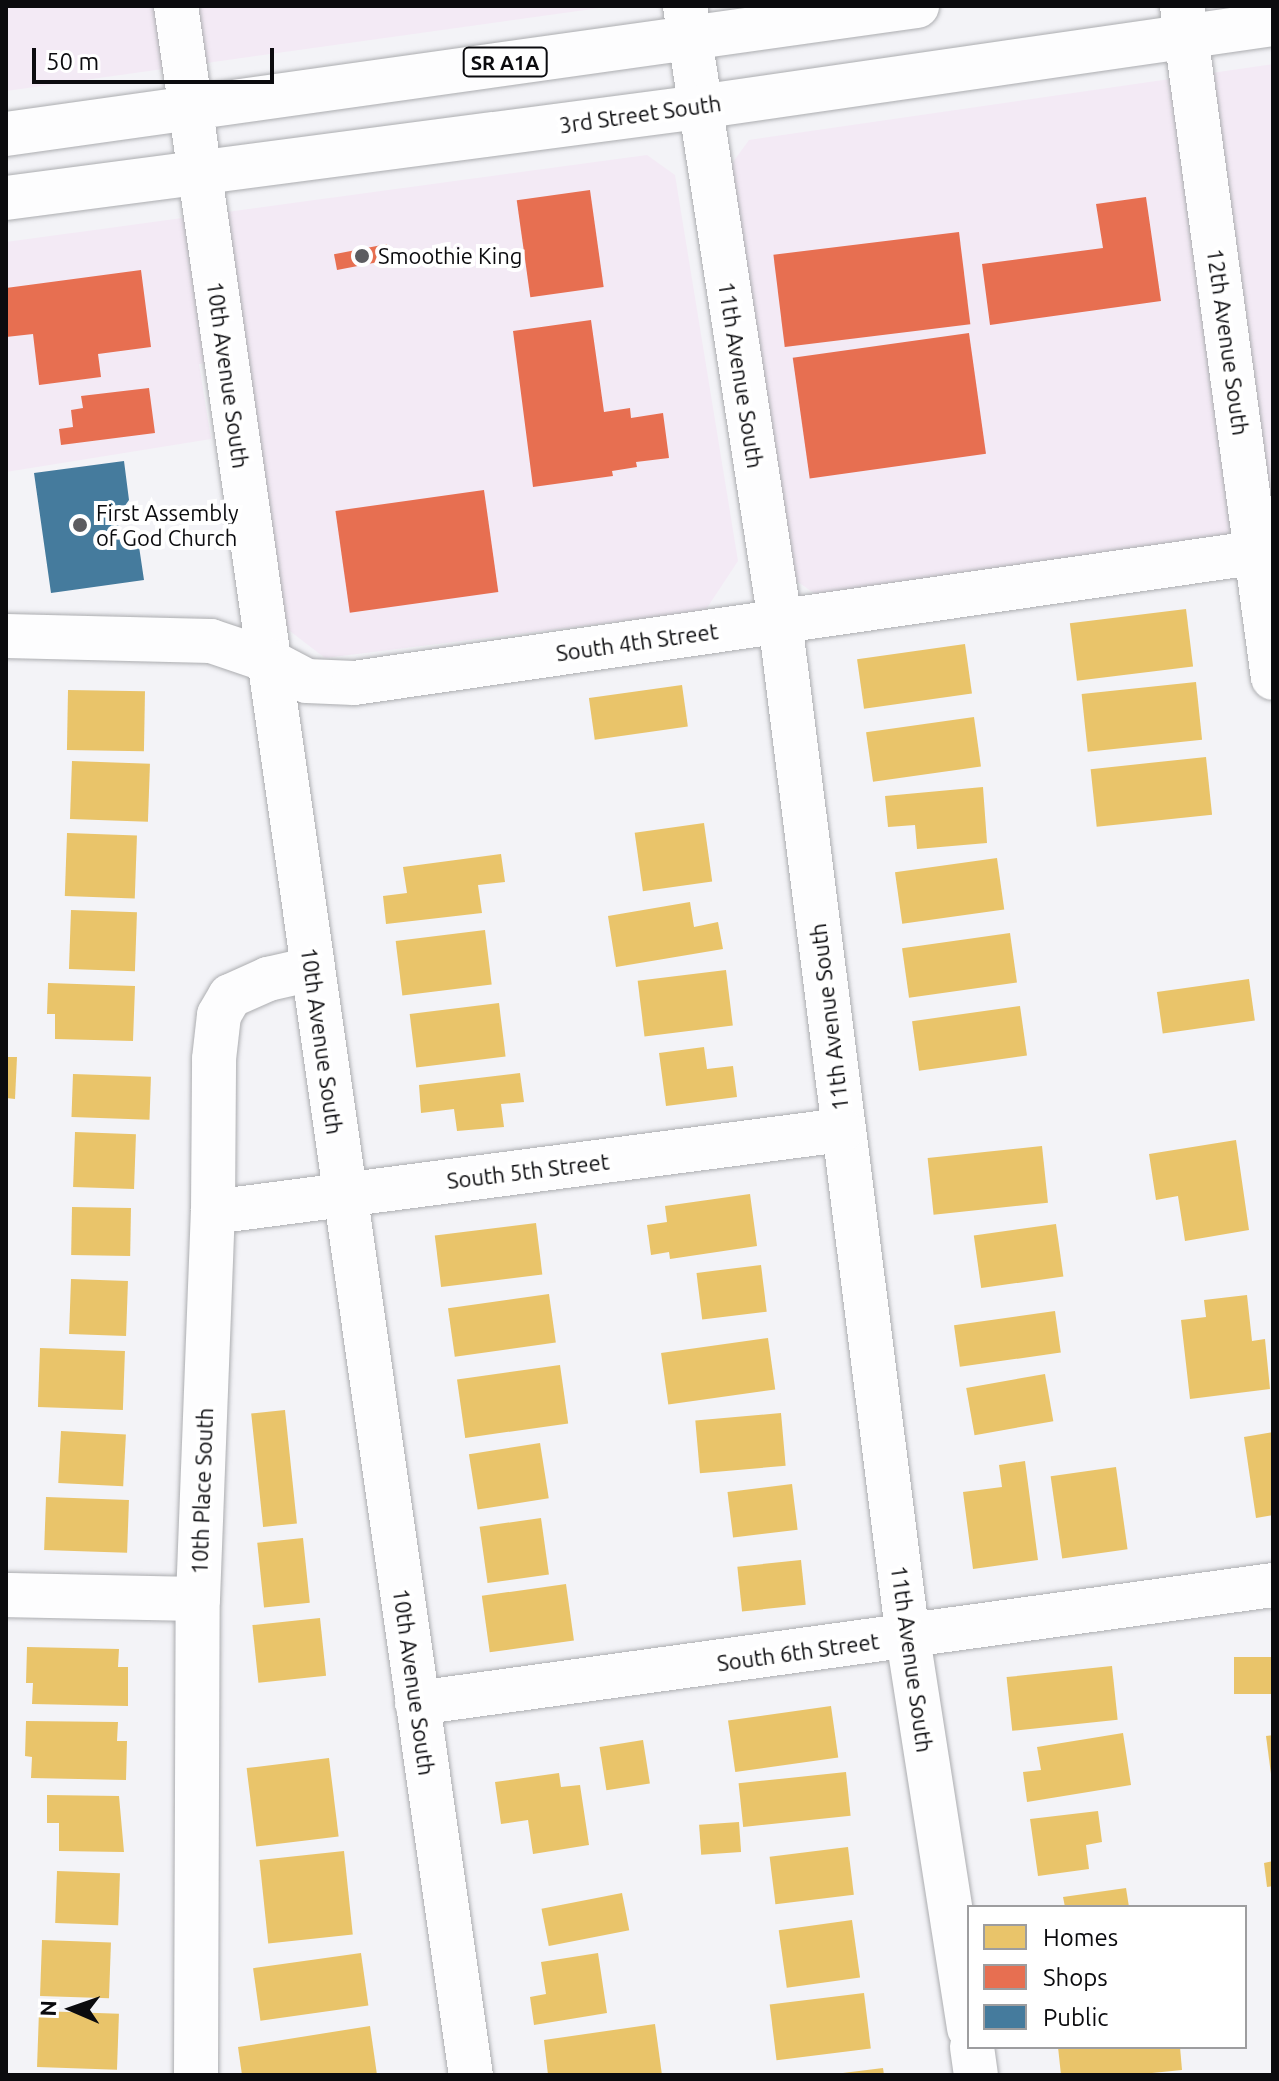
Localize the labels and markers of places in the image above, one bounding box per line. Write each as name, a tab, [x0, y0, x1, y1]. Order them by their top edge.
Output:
place label: Smoothie King	[378, 243, 522, 269]
marker: Smoothie King	[353, 247, 371, 265]
place label: First Assembly of God Church	[96, 499, 239, 550]
marker: First Assembly of God Church	[71, 516, 89, 534]

